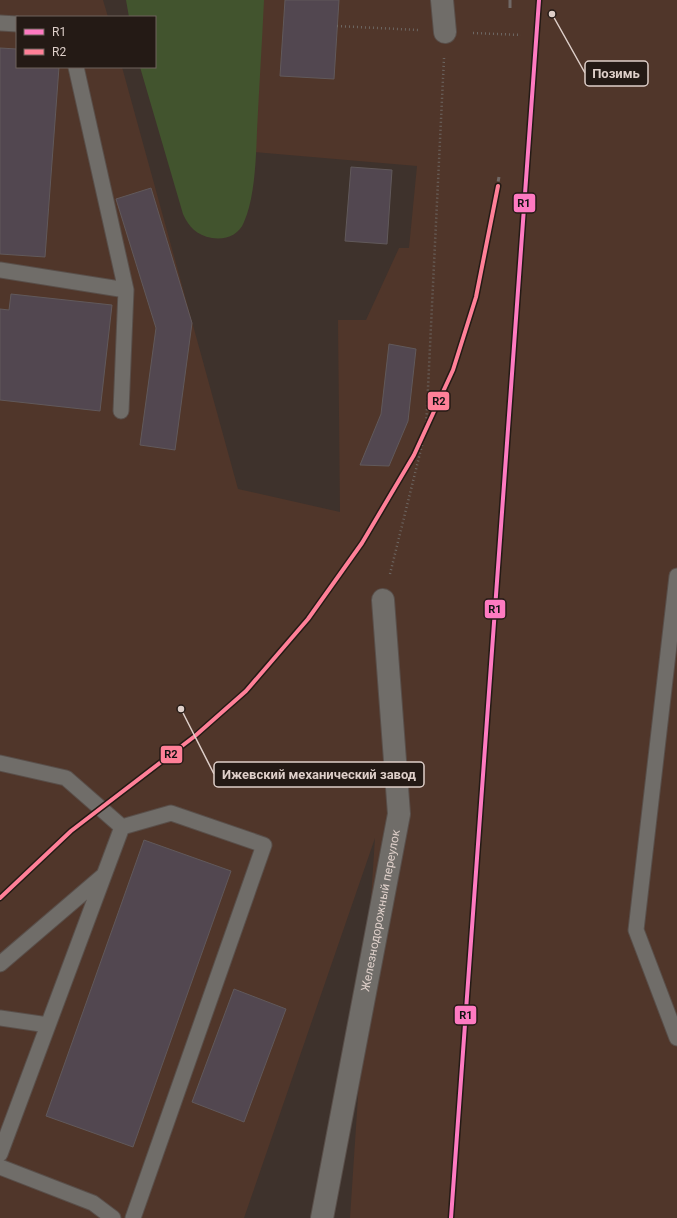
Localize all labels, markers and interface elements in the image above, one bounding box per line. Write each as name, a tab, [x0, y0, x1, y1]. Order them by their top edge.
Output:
legend	[16, 16, 156, 68]
text: R1	[52, 25, 66, 39]
text: R2	[52, 45, 66, 59]
callout: Позимь	[585, 61, 648, 86]
text: Позимь	[592, 66, 640, 81]
line badge: R1	[513, 193, 536, 213]
text: R1	[517, 197, 531, 210]
line badge: R2	[427, 391, 450, 411]
text: R2	[432, 395, 446, 408]
line badge: R1	[484, 599, 506, 619]
text: R1	[488, 603, 502, 616]
line badge: R2	[160, 745, 183, 764]
text: R2	[164, 748, 178, 761]
callout: Ижевский механический завод	[214, 762, 424, 787]
text: Ижевский механический завод	[222, 767, 416, 782]
street label: Железнодорожный переулок	[358, 828, 403, 993]
line badge: R1	[454, 1005, 477, 1025]
text: R1	[459, 1009, 473, 1022]

